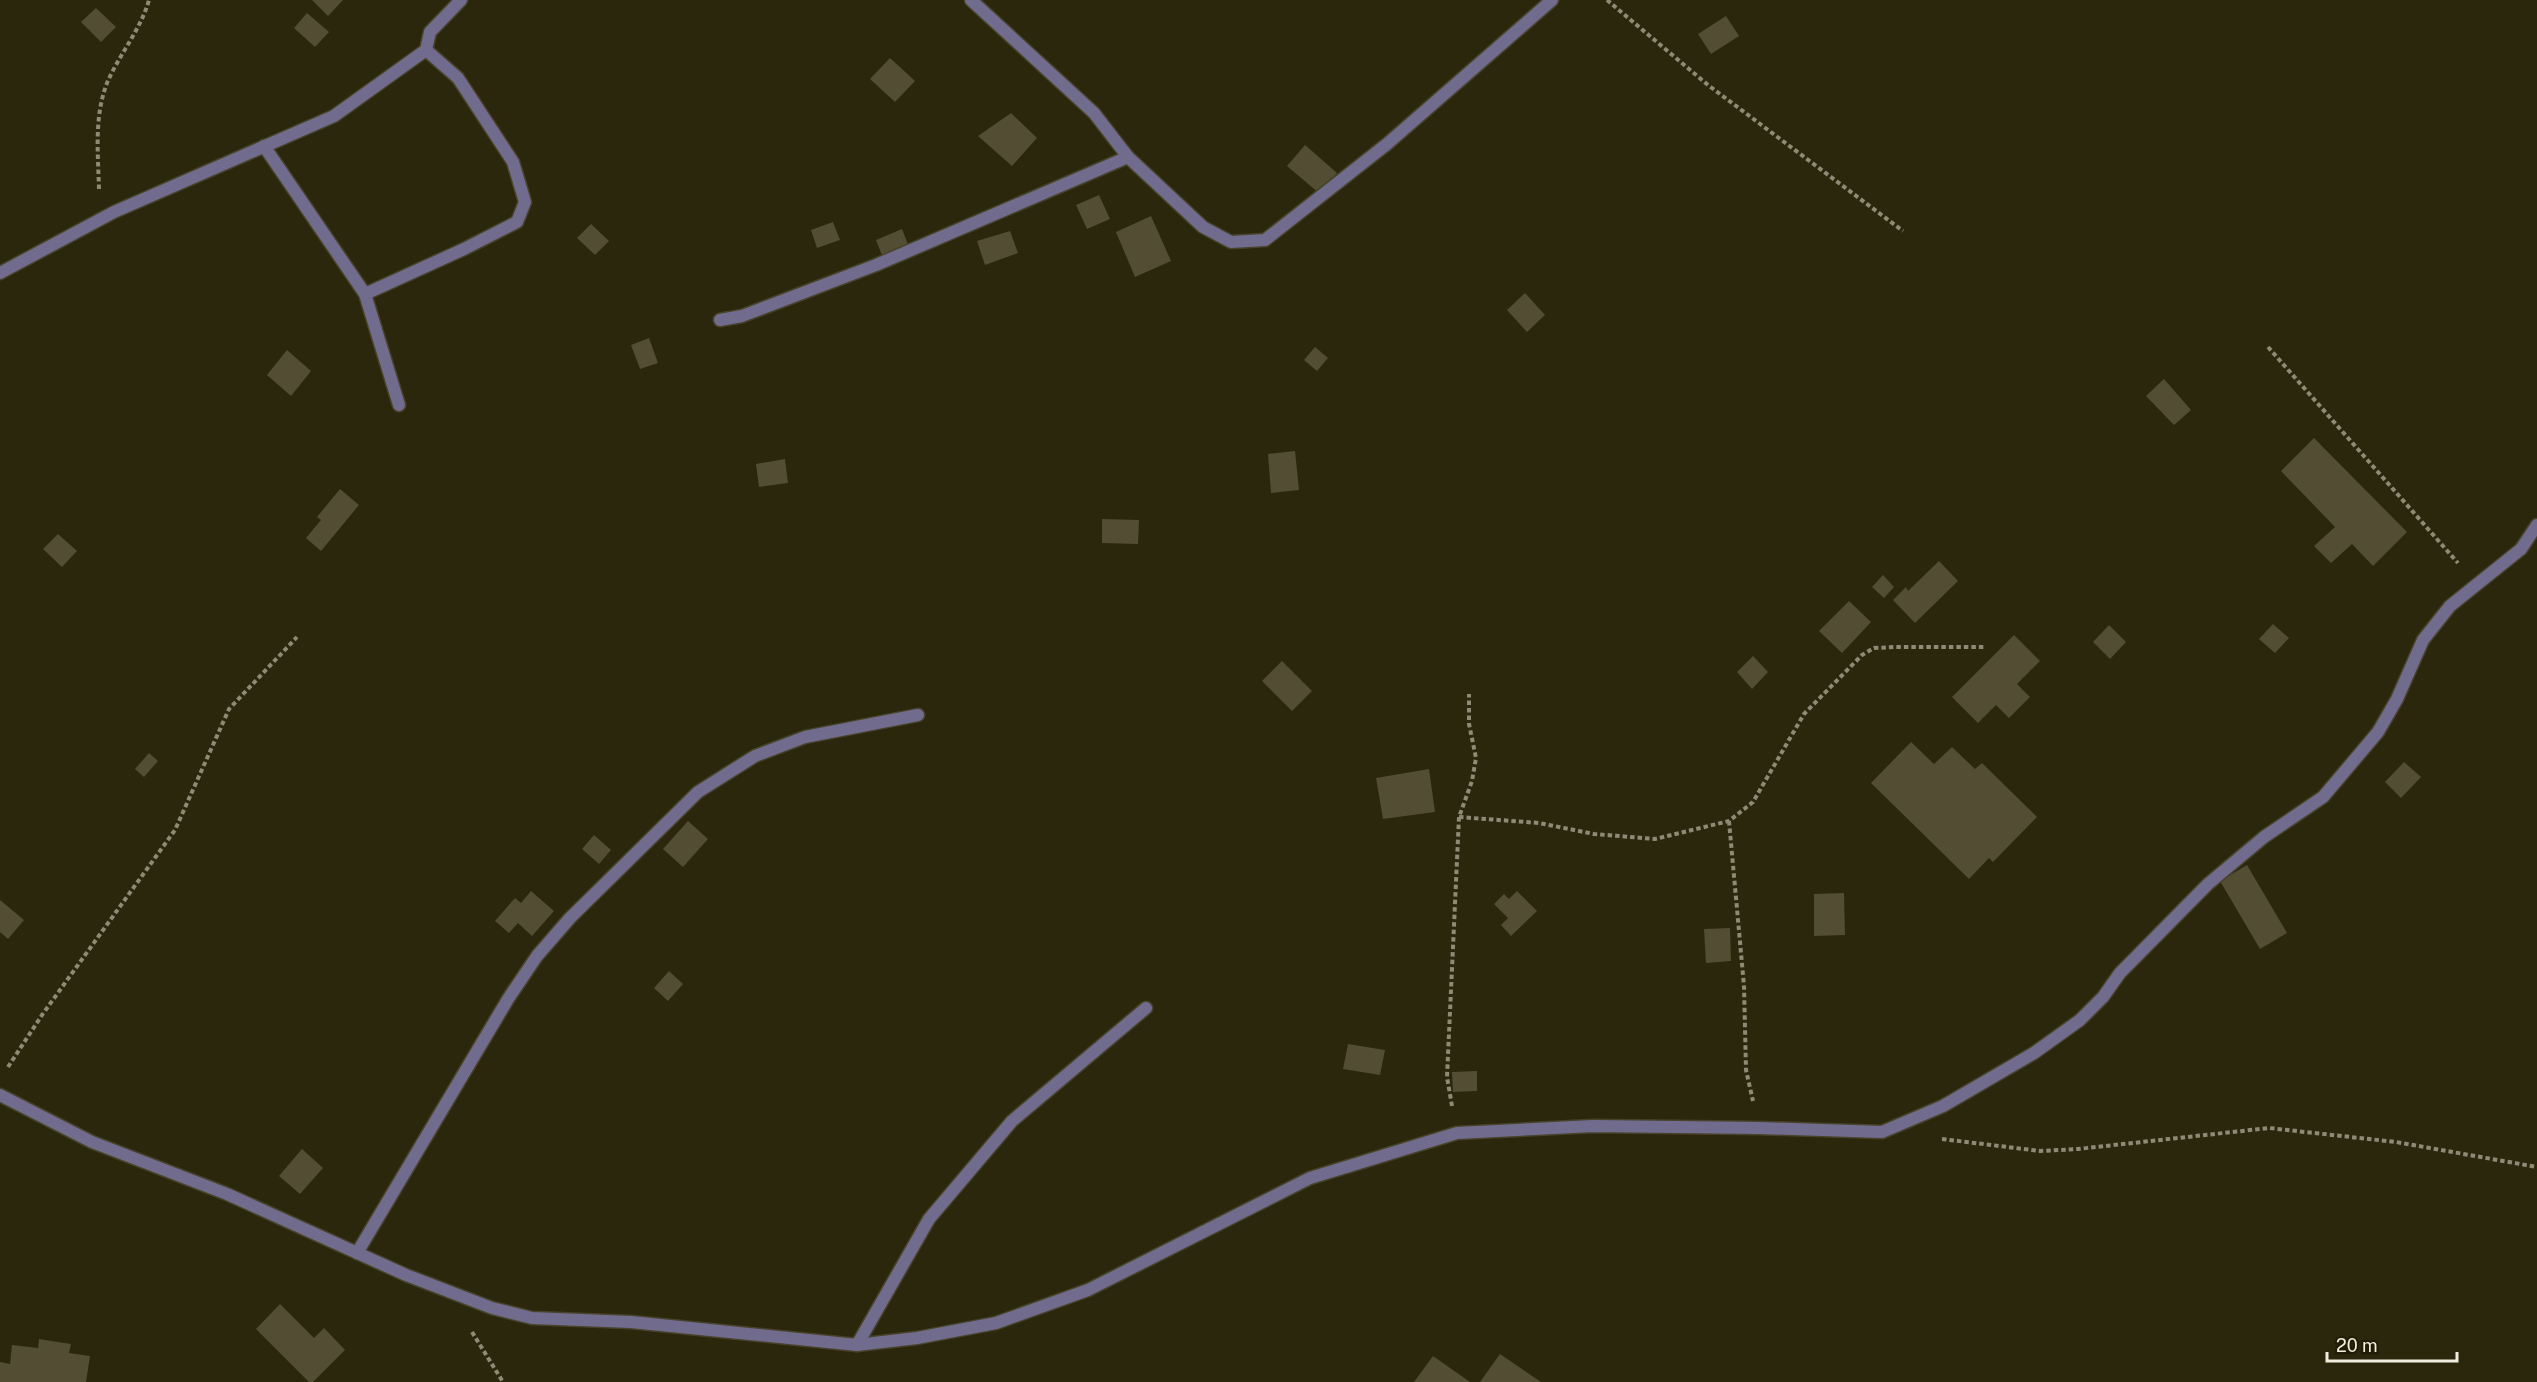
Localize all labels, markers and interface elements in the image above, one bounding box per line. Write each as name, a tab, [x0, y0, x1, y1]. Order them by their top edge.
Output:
scale bar	[2327, 1325, 2458, 1363]
text: 20 m	[2336, 1335, 2378, 1356]

